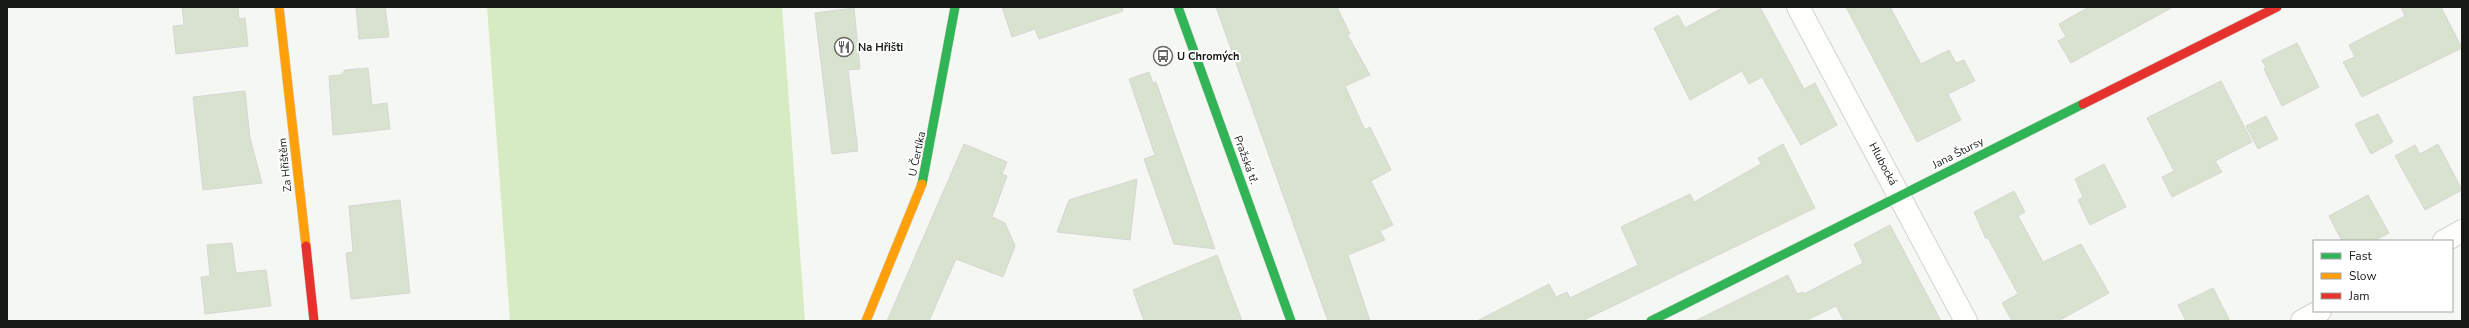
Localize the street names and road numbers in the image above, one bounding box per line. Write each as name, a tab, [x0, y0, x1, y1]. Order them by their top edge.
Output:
street label: U Čertíka	[904, 130, 929, 178]
street label: Pražská tř.	[1230, 133, 1262, 187]
street label: Jana Štursy	[1928, 133, 1987, 173]
street label: Za Hřištěm	[275, 137, 295, 193]
street label: Hlubocká	[1865, 140, 1901, 188]

